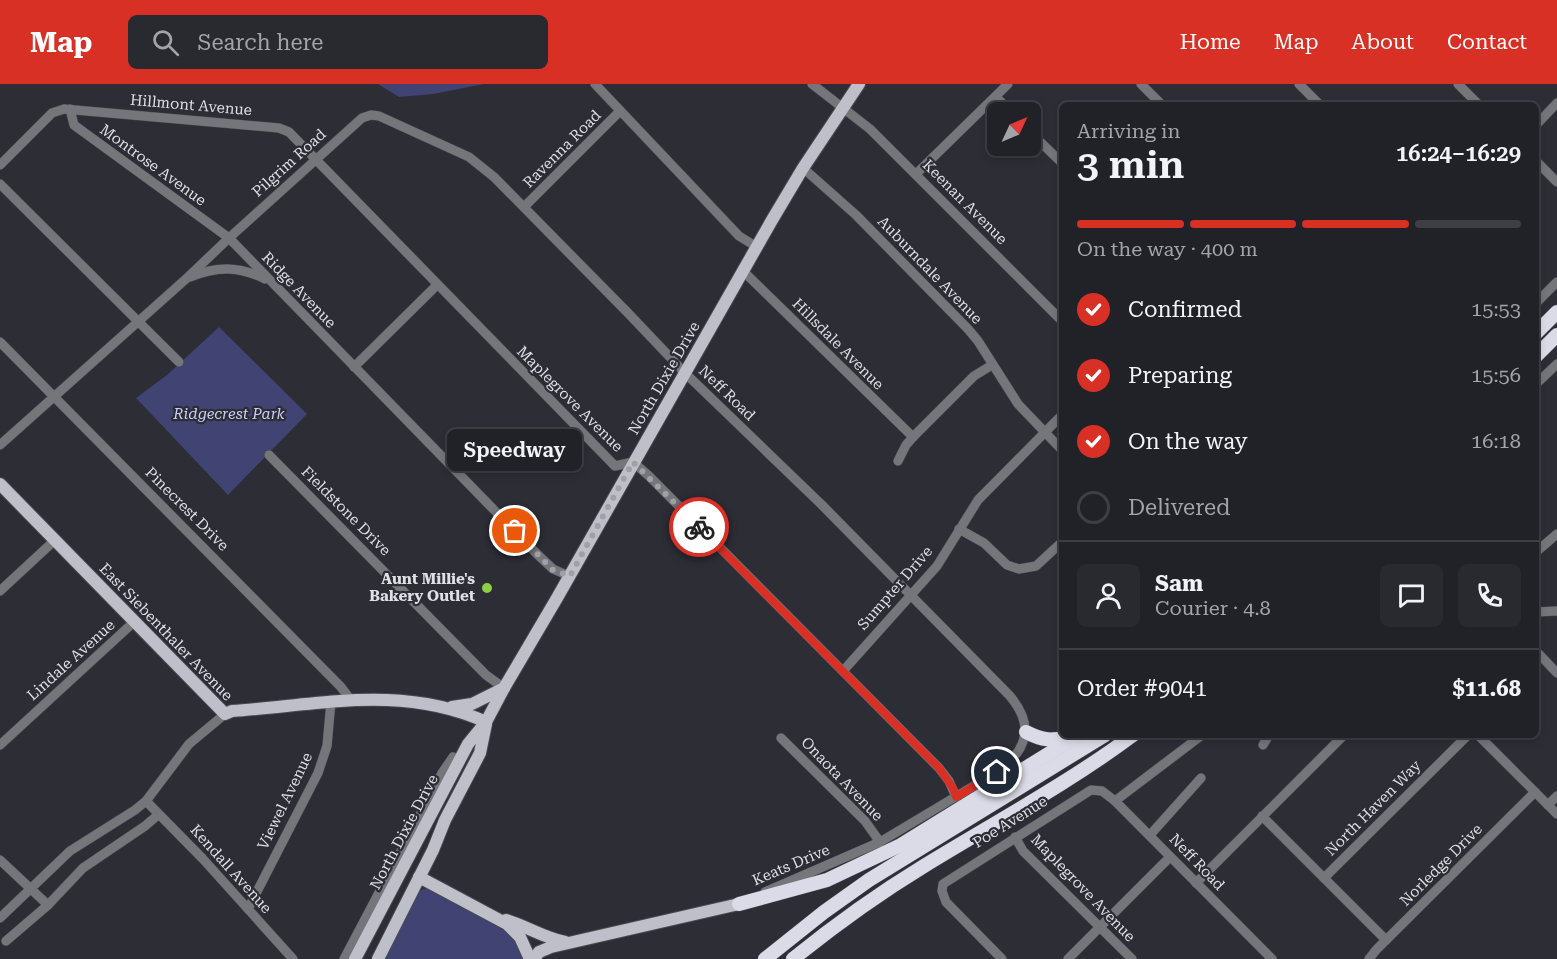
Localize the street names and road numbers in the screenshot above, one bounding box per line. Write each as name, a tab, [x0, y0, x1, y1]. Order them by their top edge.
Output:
street label: Hillmont Avenue	[129, 91, 253, 119]
street label: Ravenna Road	[519, 106, 605, 192]
street label: Montrose Avenue	[96, 120, 210, 210]
street label: Pilgrim Road	[248, 125, 330, 201]
street label: Keenan Avenue	[919, 156, 1011, 248]
street label: Auburndale Avenue	[874, 212, 986, 328]
street label: Ridge Avenue	[258, 248, 340, 332]
street label: Hillsdale Avenue	[789, 295, 887, 393]
street label: North Dixie Drive	[624, 318, 704, 438]
street label: Maplegrove Avenue	[513, 342, 627, 456]
street label: Neff Road	[695, 362, 759, 425]
street label: Pinecrest Drive	[141, 463, 233, 555]
street label: Fieldstone Drive	[298, 463, 394, 559]
street label: Sumpter Drive	[854, 542, 936, 634]
street label: East Siebenthaler Avenue	[96, 560, 236, 704]
street label: Lindale Avenue	[23, 616, 119, 704]
street label: Onaota Avenue	[797, 733, 887, 825]
street label: Viewel Avenue	[254, 750, 316, 852]
street label: North Haven Way	[1321, 756, 1425, 860]
street label: North Dixie Drive	[366, 771, 442, 893]
street label: Poe Avenue	[969, 792, 1051, 852]
street label: Norledge Drive	[1396, 820, 1486, 910]
street label: Kendall Avenue	[186, 821, 276, 917]
street label: Maplegrove Avenue	[1027, 830, 1139, 946]
street label: Neff Road	[1166, 830, 1229, 894]
street label: Keats Drive	[750, 841, 832, 889]

